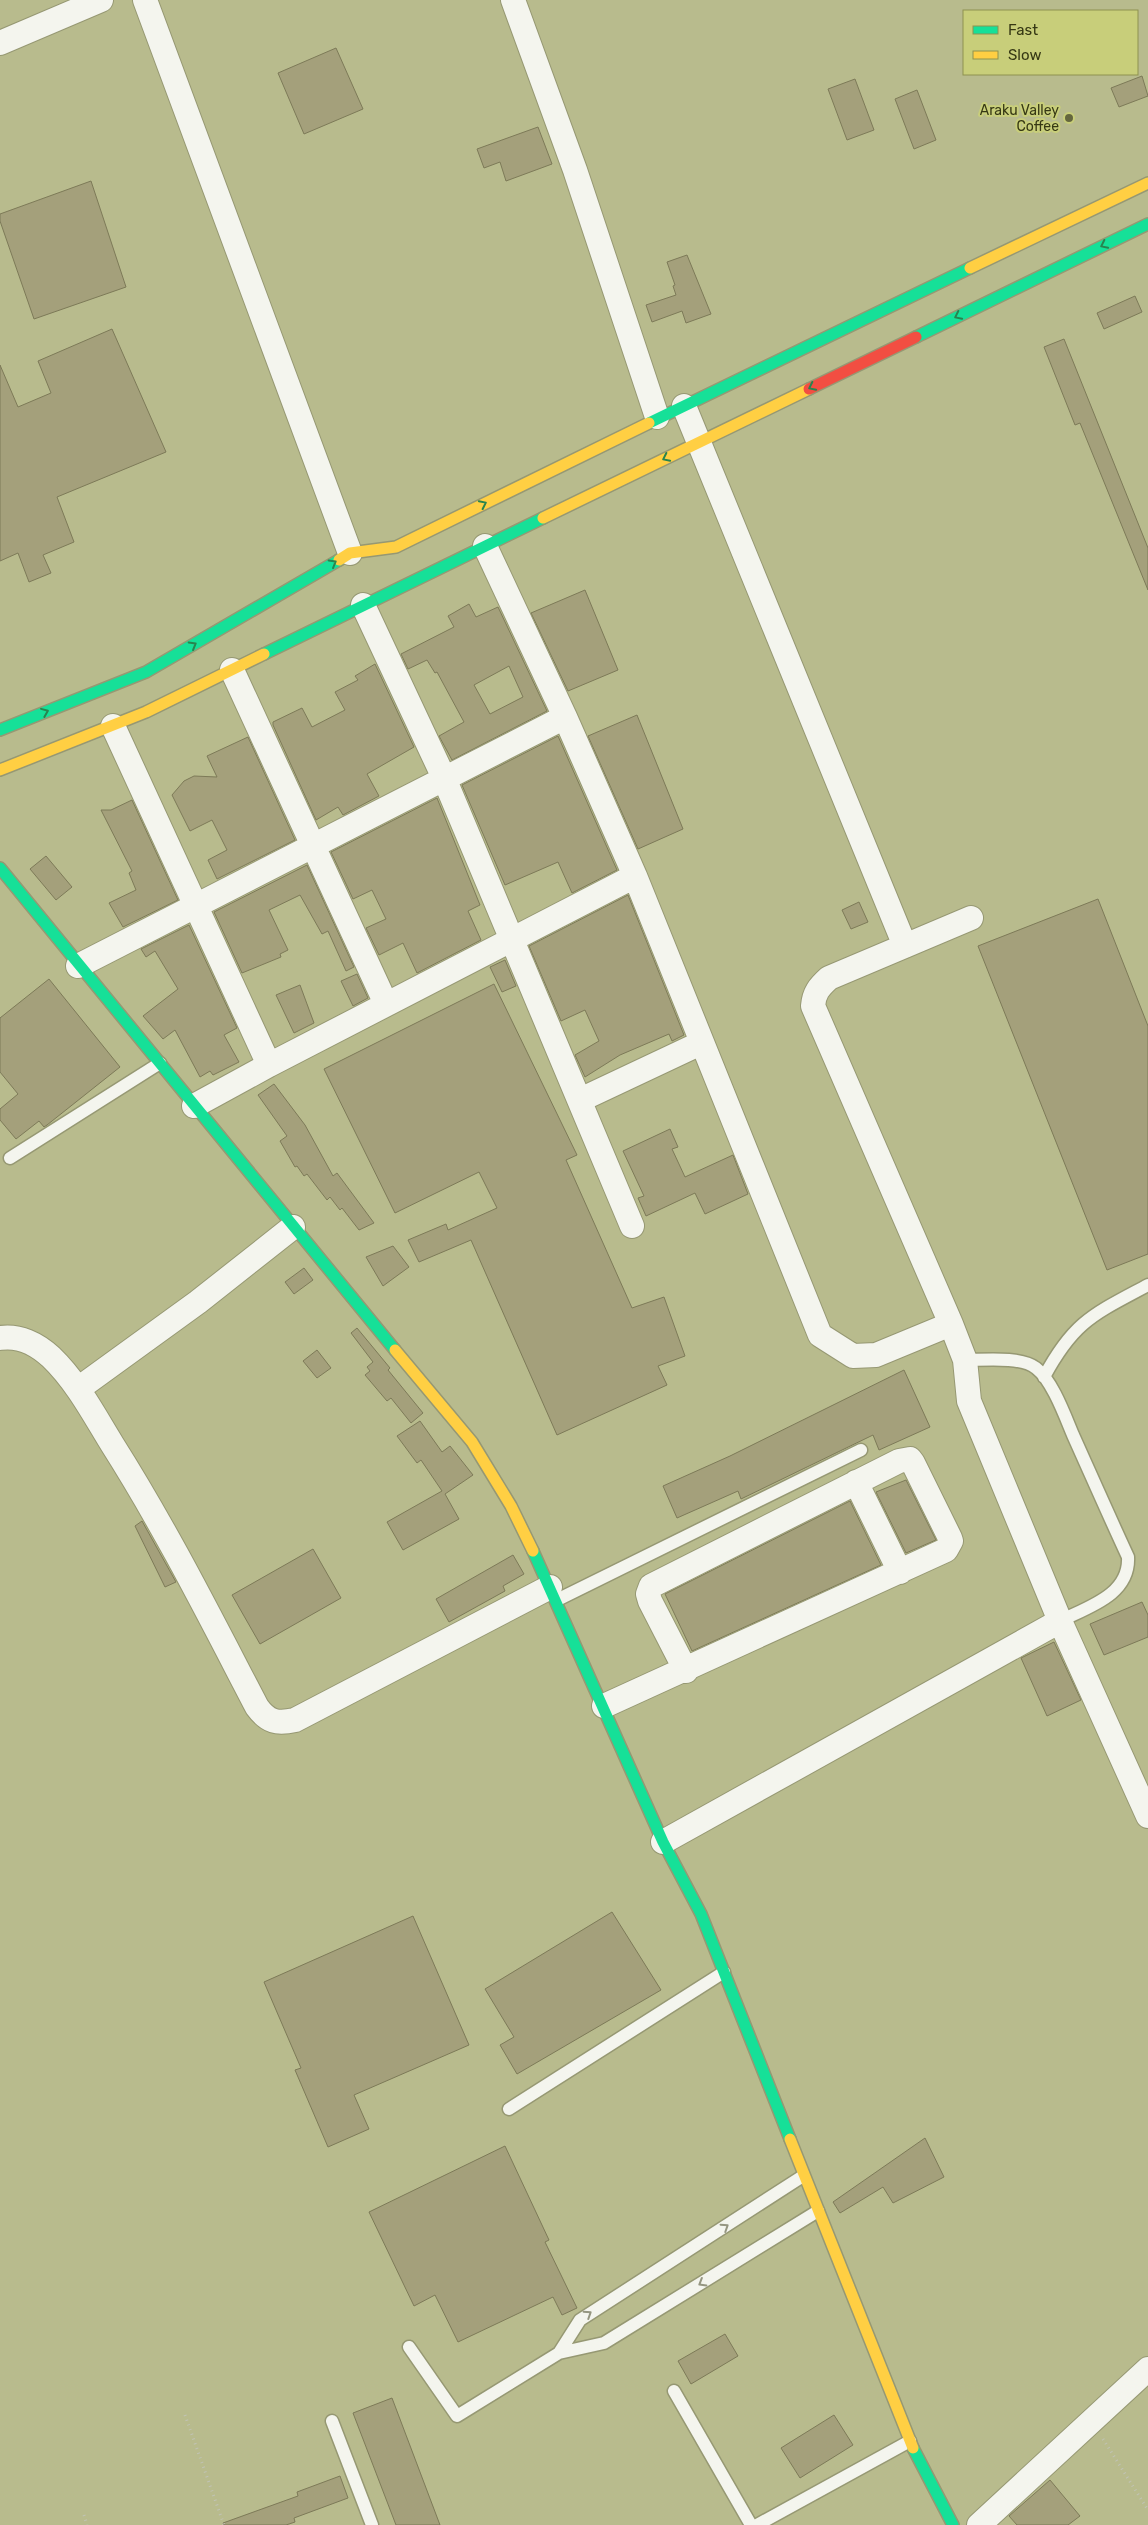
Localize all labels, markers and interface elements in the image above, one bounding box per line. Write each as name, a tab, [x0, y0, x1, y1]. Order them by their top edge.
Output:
legend	[963, 10, 1138, 75]
text: Fast	[1008, 21, 1038, 39]
text: Slow	[1008, 46, 1041, 64]
place label: Araku Valley Coffee	[980, 102, 1059, 135]
marker: Araku Valley Coffee	[1063, 112, 1075, 124]
one-way arrow	[1100, 239, 1109, 250]
one-way arrow	[954, 310, 963, 320]
one-way arrow	[808, 381, 817, 391]
one-way arrow	[662, 452, 671, 463]
one-way arrow	[477, 500, 486, 510]
one-way arrow	[328, 559, 337, 569]
one-way arrow	[187, 641, 196, 651]
one-way arrow	[40, 708, 49, 718]
one-way arrow	[719, 2223, 728, 2233]
one-way arrow	[699, 2276, 708, 2286]
one-way arrow	[583, 2311, 592, 2321]

